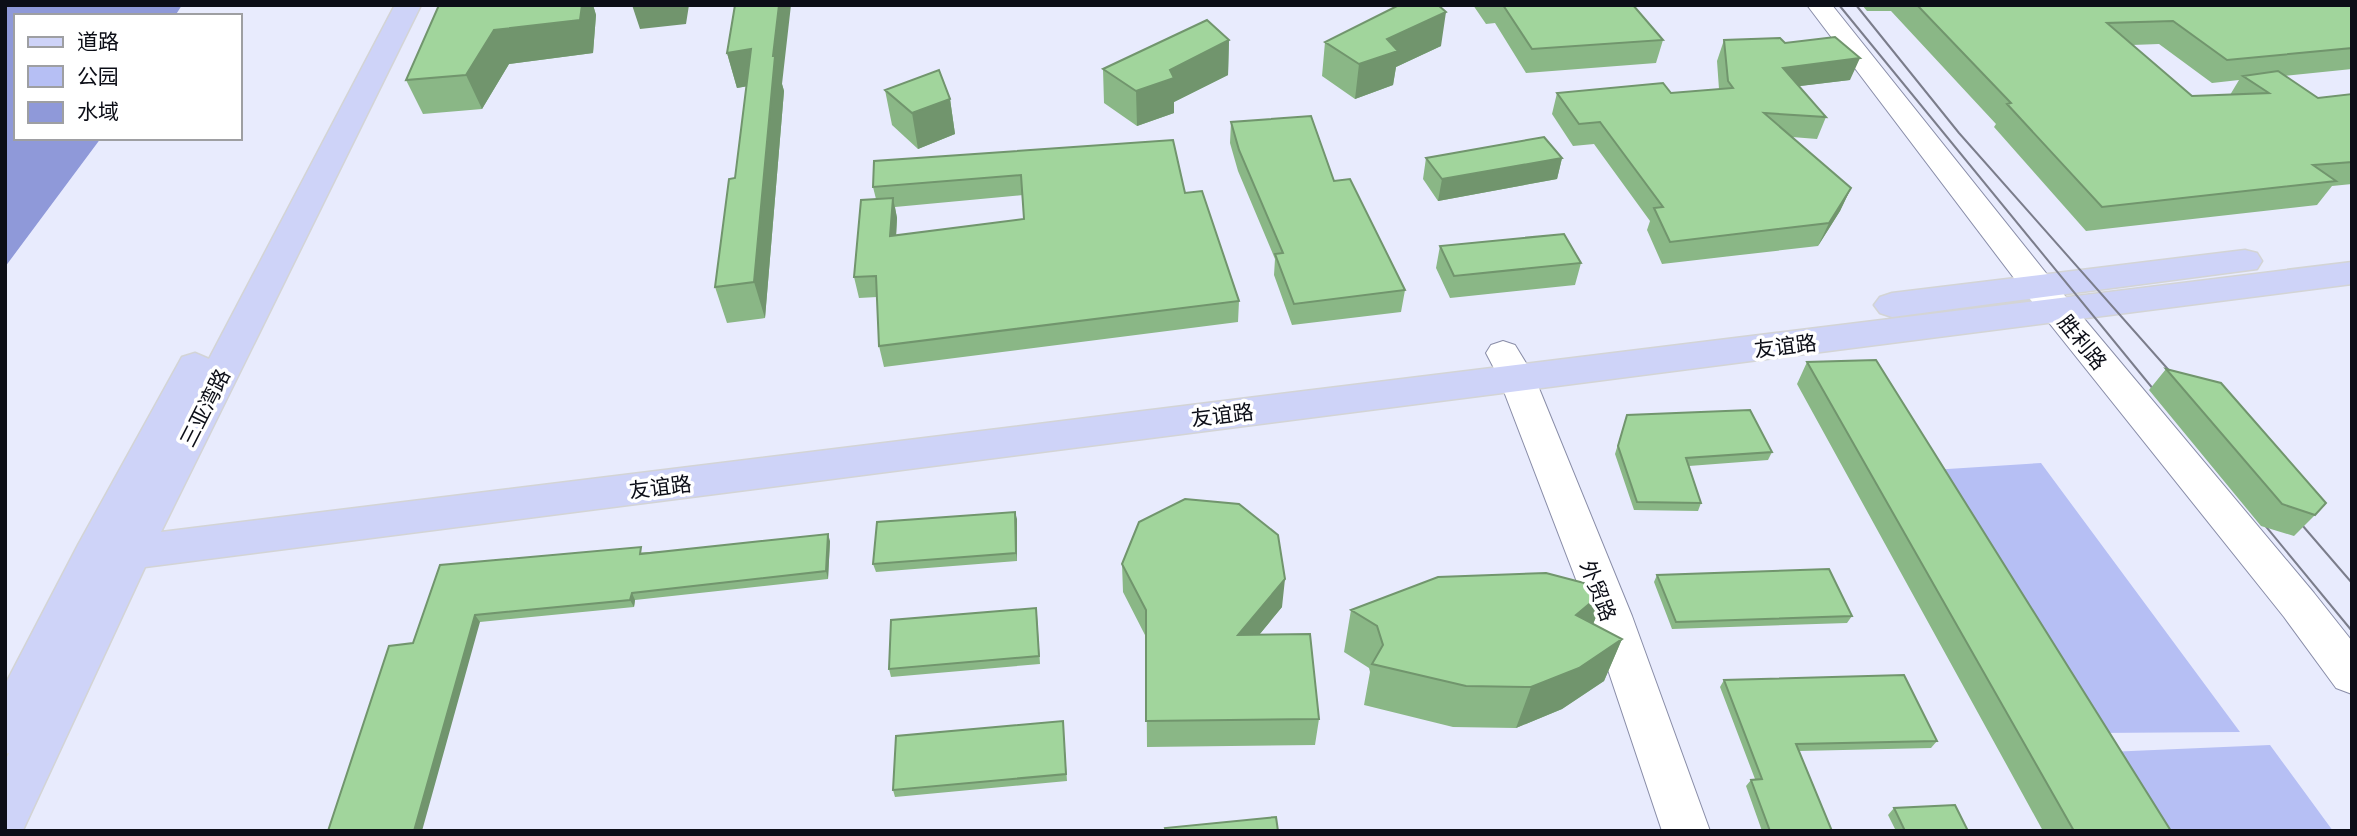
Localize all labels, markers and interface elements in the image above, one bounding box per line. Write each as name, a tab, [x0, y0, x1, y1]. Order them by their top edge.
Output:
legend	[14, 14, 242, 140]
text: 道路	[77, 24, 119, 55]
text: 公园	[77, 59, 119, 90]
text: 水域	[77, 94, 119, 125]
street label: 胜利路	[2052, 307, 2116, 375]
street label: 友谊路	[1752, 325, 1818, 363]
street label: 三亚湾路	[170, 363, 236, 451]
street label: 友谊路	[1189, 394, 1255, 432]
street label: 友谊路	[627, 466, 693, 504]
street label: 外贸路	[1574, 555, 1626, 625]

